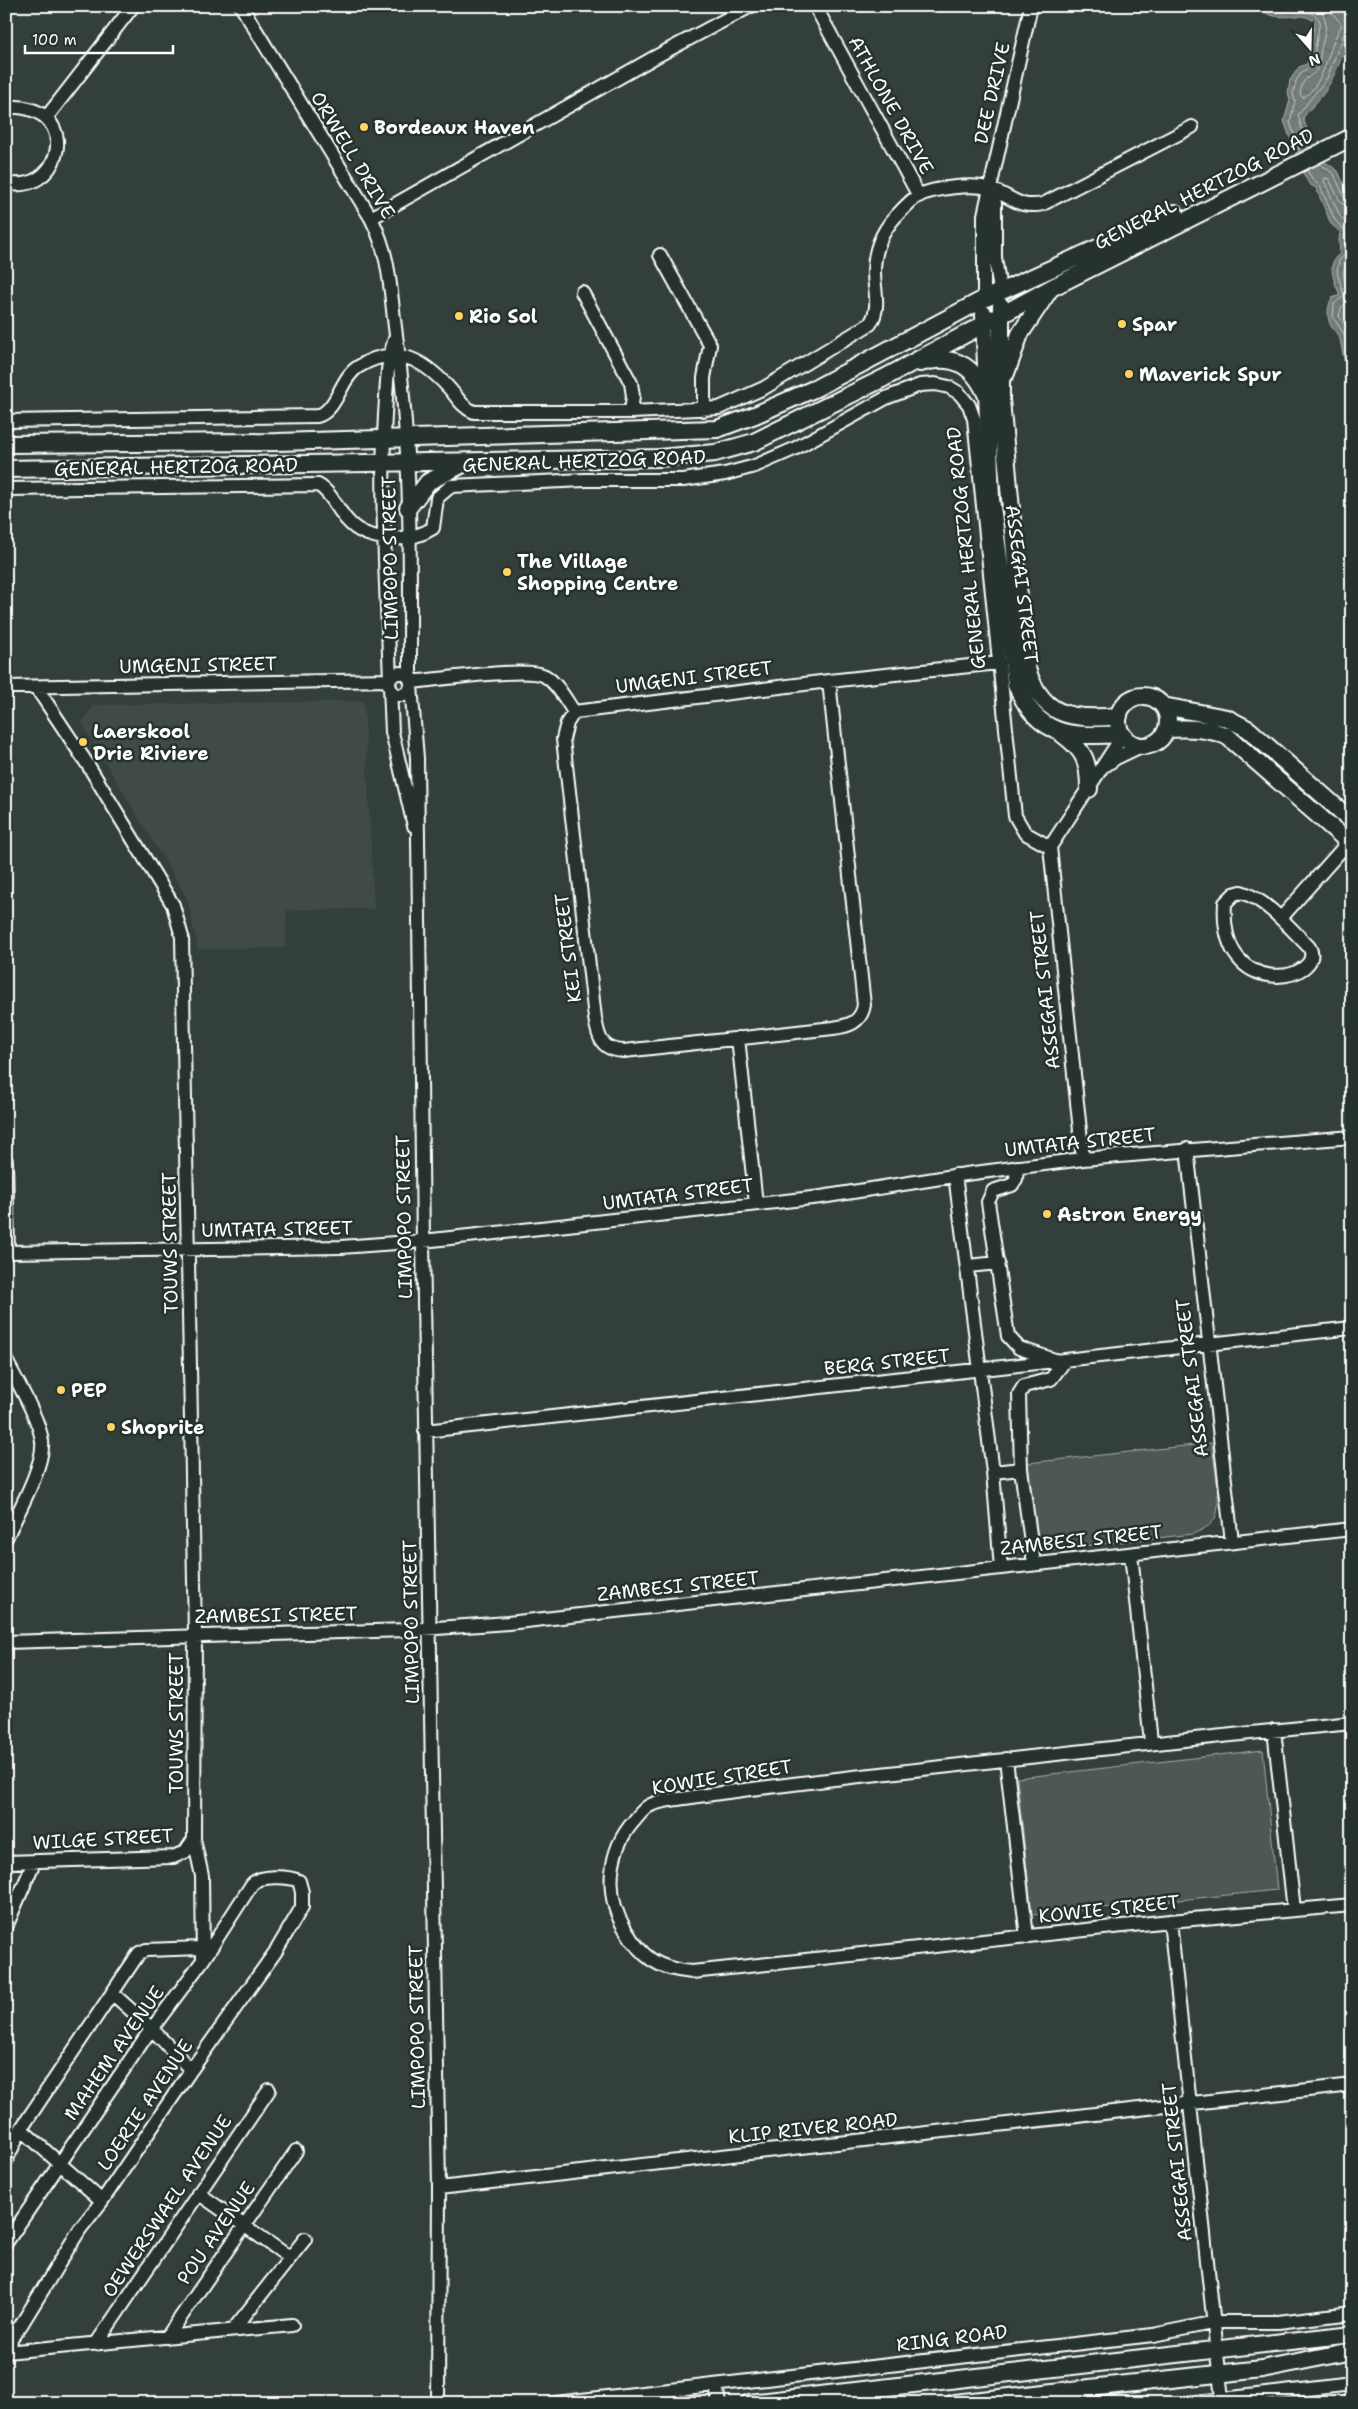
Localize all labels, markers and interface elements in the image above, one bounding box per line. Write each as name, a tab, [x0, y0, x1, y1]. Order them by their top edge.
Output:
scale bar	[25, 22, 172, 54]
north arrow	[1286, 22, 1336, 72]
text: 100 m	[32, 30, 77, 50]
street label: ATHLONE DRIVE	[843, 32, 939, 179]
street label: DEE DRIVE	[968, 40, 1016, 146]
text: N	[1306, 50, 1323, 71]
street label: ORWELL DRIVE	[305, 87, 401, 223]
place label: Bordeaux Haven	[374, 115, 535, 140]
marker: Bordeaux Haven	[358, 121, 370, 133]
street label: GENERAL HERTZOG ROAD	[1090, 123, 1318, 255]
place label: Rio Sol	[469, 304, 538, 329]
marker: Rio Sol	[453, 310, 465, 322]
place label: Spar	[1132, 312, 1177, 337]
marker: Spar	[1116, 318, 1128, 330]
place label: Maverick Spur	[1139, 362, 1282, 387]
marker: Maverick Spur	[1123, 368, 1135, 380]
street label: GENERAL HERTZOG ROAD	[941, 426, 991, 670]
street label: GENERAL HERTZOG ROAD	[462, 444, 706, 478]
street label: GENERAL HERTZOG ROAD	[54, 452, 298, 482]
street label: LIMPOPO STREET	[376, 475, 404, 640]
street label: ASSEGAI STREET	[1000, 503, 1044, 665]
place label: The Village Shopping Centre	[517, 549, 678, 596]
marker: The Village Shopping Centre	[501, 566, 513, 578]
street label: UMGENI STREET	[119, 651, 277, 679]
street label: UMGENI STREET	[614, 655, 774, 699]
place label: Laerskool Drie Riviere	[93, 719, 209, 766]
marker: Laerskool Drie Riviere	[77, 736, 89, 748]
street label: KEI STREET	[549, 892, 587, 1004]
street label: ASSEGAI STREET	[1024, 909, 1066, 1071]
street label: UMTATA STREET	[1003, 1122, 1157, 1162]
street label: LIMPOPO STREET	[390, 1134, 418, 1299]
street label: TOUWS STREET	[156, 1172, 184, 1314]
street label: UMTATA STREET	[601, 1172, 755, 1216]
place label: Astron Energy	[1057, 1202, 1202, 1227]
marker: Astron Energy	[1041, 1208, 1053, 1220]
street label: UMTATA STREET	[201, 1215, 353, 1243]
street label: ASSEGAI STREET	[1170, 1297, 1214, 1459]
street label: BERG STREET	[823, 1343, 951, 1381]
place label: PEP	[71, 1378, 107, 1403]
marker: PEP	[55, 1384, 67, 1396]
place label: Shoprite	[121, 1415, 204, 1440]
marker: Shoprite	[105, 1421, 117, 1433]
street label: ZAMBESI STREET	[999, 1519, 1164, 1561]
street label: LIMPOPO STREET	[397, 1539, 425, 1704]
street label: ZAMBESI STREET	[596, 1565, 761, 1607]
street label: ZAMBESI STREET	[194, 1601, 358, 1629]
street label: TOUWS STREET	[164, 1652, 189, 1794]
street label: KOWIE STREET	[650, 1754, 794, 1800]
street label: WILGE STREET	[32, 1823, 174, 1855]
street label: KOWIE STREET	[1037, 1889, 1181, 1929]
street label: LIMPOPO STREET	[403, 1944, 431, 2109]
street label: MAHEM AVENUE	[58, 1981, 170, 2125]
street label: LOERIE AVENUE	[92, 2034, 198, 2176]
street label: ASSEGAI STREET	[1156, 2081, 1198, 2243]
street label: KLIP RIVER ROAD	[727, 2107, 899, 2149]
street label: OEWERSWAEL AVENUE	[97, 2110, 238, 2302]
street label: POU AVENUE	[171, 2177, 261, 2289]
street label: RING ROAD	[895, 2319, 1009, 2357]

